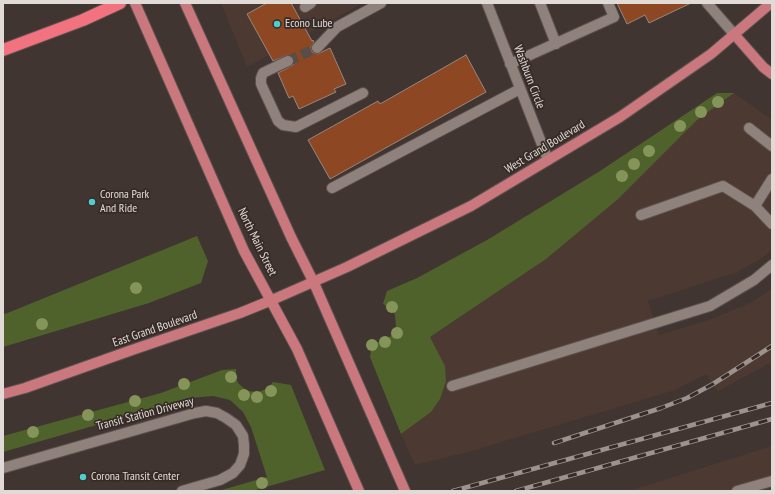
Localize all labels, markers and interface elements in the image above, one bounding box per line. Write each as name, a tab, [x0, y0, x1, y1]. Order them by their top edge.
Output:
place label: Econo Lube	[285, 17, 333, 31]
marker: Econo Lube	[272, 19, 282, 29]
street label: Washburn Circle	[510, 43, 548, 111]
street label: West Grand Boulevard	[502, 117, 588, 177]
place label: Corona Park And Ride	[100, 188, 149, 216]
marker: Corona Park And Ride	[87, 197, 97, 207]
street label: North Main Street	[234, 206, 280, 278]
street label: East Grand Boulevard	[111, 308, 199, 350]
street label: Transit Station Driveway	[95, 394, 195, 434]
place label: Corona Transit Center	[91, 470, 179, 484]
marker: Corona Transit Center	[78, 472, 88, 482]

